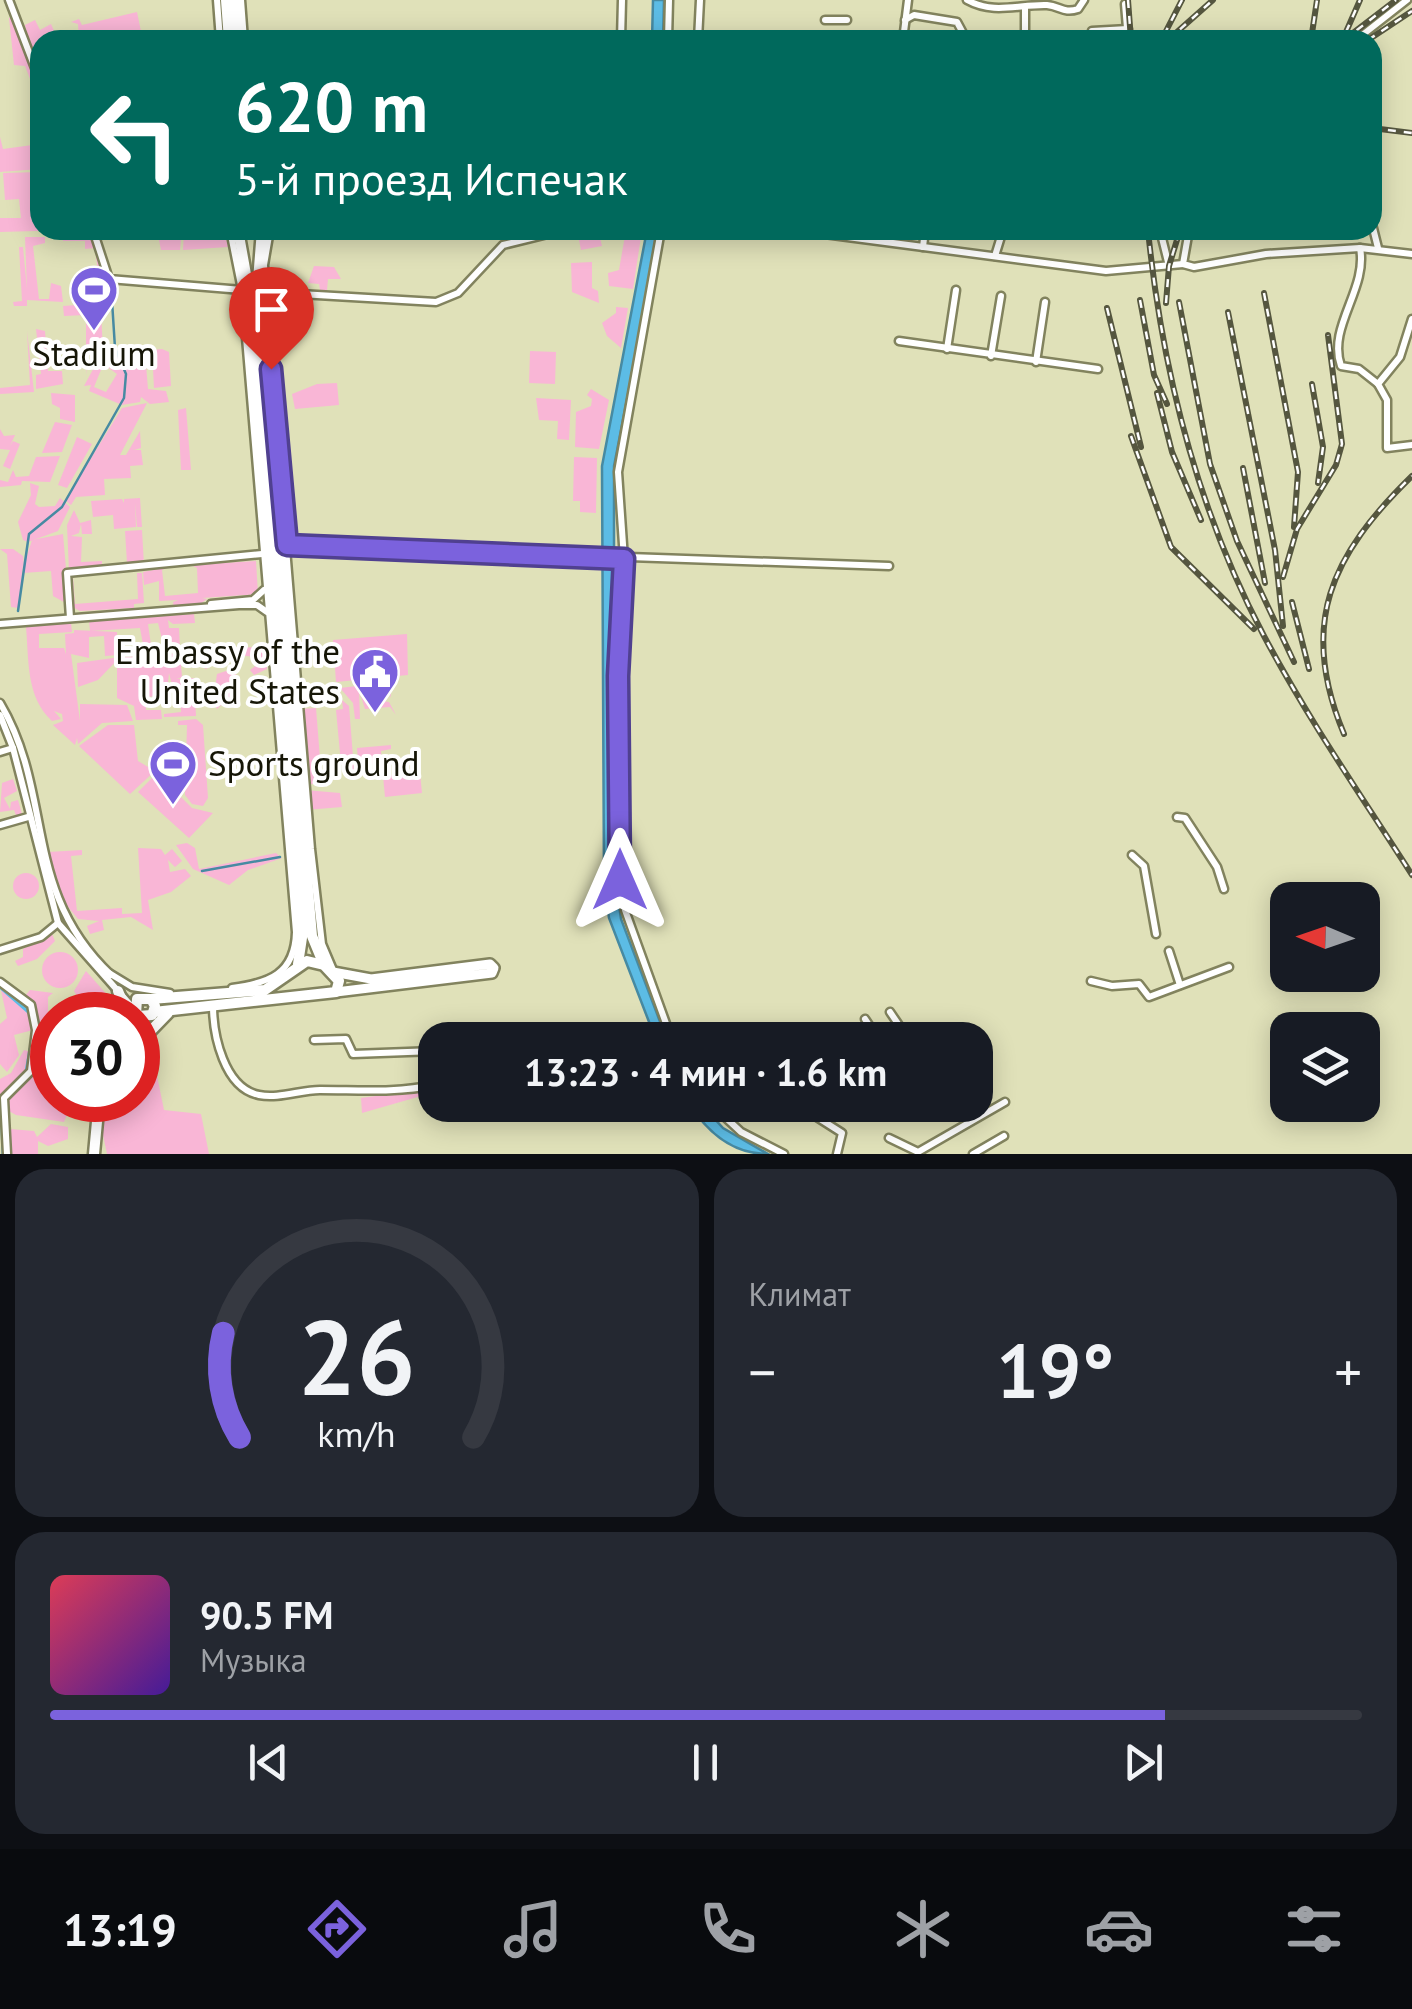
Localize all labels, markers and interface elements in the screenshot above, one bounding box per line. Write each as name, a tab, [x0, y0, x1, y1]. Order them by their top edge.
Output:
text: 620 m	[235, 61, 428, 151]
icon: left	[70, 70, 200, 200]
text: 5-й проезд Испечак	[235, 149, 628, 207]
sports icon: Stadium	[68, 264, 120, 332]
pin	[229, 267, 314, 370]
icon: arrive	[244, 282, 299, 337]
place label: Stadium	[32, 330, 156, 376]
place label: Embassy of the United States	[115, 628, 340, 714]
public building icon: Embassy of the United States	[349, 646, 401, 714]
sports icon: Sports ground	[147, 738, 199, 806]
place label: Sports ground	[208, 740, 419, 786]
position arrow	[568, 828, 672, 932]
north arrow	[1270, 882, 1380, 992]
map controls	[1270, 882, 1380, 1122]
speed limit sign: 30	[30, 992, 160, 1122]
button: layers	[1270, 1012, 1380, 1122]
text: 13:23 · 4 мин · 1.6 km	[524, 1047, 887, 1096]
text: Климат	[749, 1273, 851, 1315]
text: 26	[298, 1289, 416, 1424]
text: 19°	[996, 1322, 1114, 1419]
text: −	[749, 1336, 776, 1407]
text: +	[1334, 1336, 1362, 1407]
text: km/h	[318, 1411, 396, 1457]
text: 90.5 FM	[200, 1590, 333, 1639]
text: Музыка	[200, 1639, 307, 1681]
icon: previous	[241, 1735, 296, 1790]
icon: pause	[678, 1735, 733, 1790]
icon: next	[1116, 1735, 1171, 1790]
icon: directions	[302, 1894, 372, 1964]
icon: music	[498, 1894, 568, 1964]
icon: phone	[693, 1894, 763, 1964]
icon: climate	[888, 1894, 958, 1964]
icon: car	[1084, 1894, 1154, 1964]
icon: filters	[1279, 1894, 1349, 1964]
text: 13:19	[63, 1900, 177, 1958]

